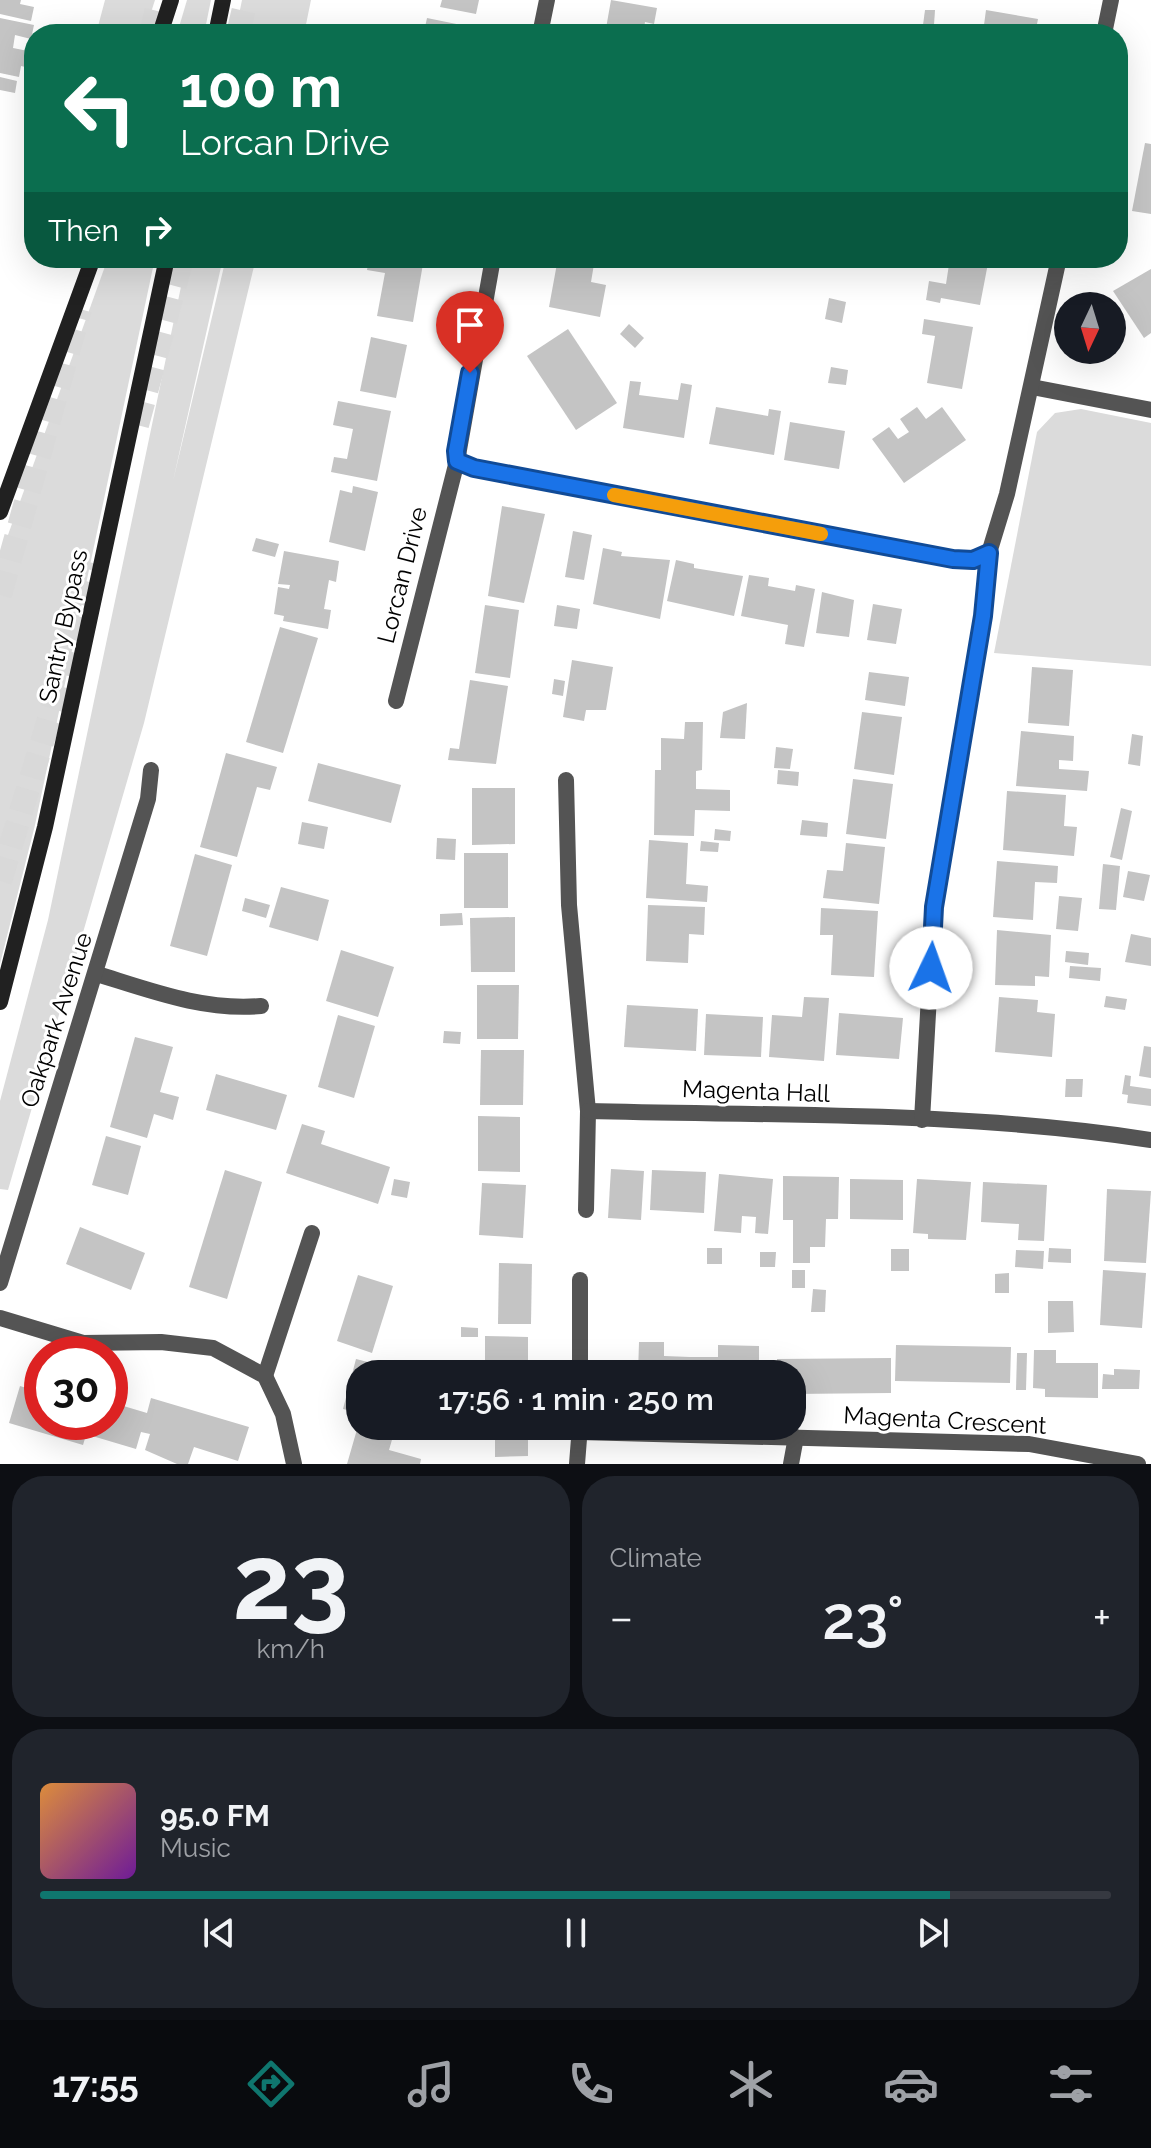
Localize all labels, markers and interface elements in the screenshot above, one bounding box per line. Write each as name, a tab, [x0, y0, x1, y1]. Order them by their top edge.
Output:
text: 100 m	[180, 54, 342, 120]
icon: left	[48, 56, 152, 160]
text: Lorcan Drive	[180, 121, 390, 163]
icon: right	[135, 208, 179, 252]
text: Then	[48, 213, 119, 248]
pin	[436, 291, 504, 373]
north arrow	[1054, 292, 1126, 364]
map controls	[1054, 292, 1126, 364]
icon: arrive	[448, 303, 492, 347]
street label: Lorcan Drive	[371, 504, 433, 646]
street label: Santry Bypass	[33, 547, 93, 705]
position arrow	[889, 926, 973, 1010]
street label: Oakpark Avenue	[14, 929, 98, 1111]
street label: Magenta Hall	[682, 1074, 831, 1108]
speed limit sign: 30	[24, 1336, 128, 1440]
text: 17:56 · 1 min · 250 m	[438, 1382, 714, 1417]
street label: Magenta Crescent	[843, 1400, 1047, 1440]
text: 23	[232, 1521, 349, 1643]
text: Climate	[610, 1543, 702, 1573]
text: 23°	[822, 1583, 904, 1653]
text: −	[610, 1592, 633, 1643]
text: +	[1093, 1592, 1111, 1643]
text: km/h	[256, 1634, 325, 1664]
text: 95.0 FM	[160, 1798, 270, 1833]
text: Music	[160, 1833, 231, 1863]
icon: previous	[197, 1911, 241, 1955]
icon: pause	[554, 1911, 598, 1955]
icon: next	[911, 1911, 955, 1955]
icon: directions	[243, 2056, 299, 2112]
icon: music	[403, 2056, 459, 2112]
icon: phone	[563, 2056, 619, 2112]
icon: climate	[723, 2056, 779, 2112]
icon: car	[883, 2056, 939, 2112]
icon: filters	[1043, 2056, 1099, 2112]
text: 17:55	[52, 2063, 139, 2105]

